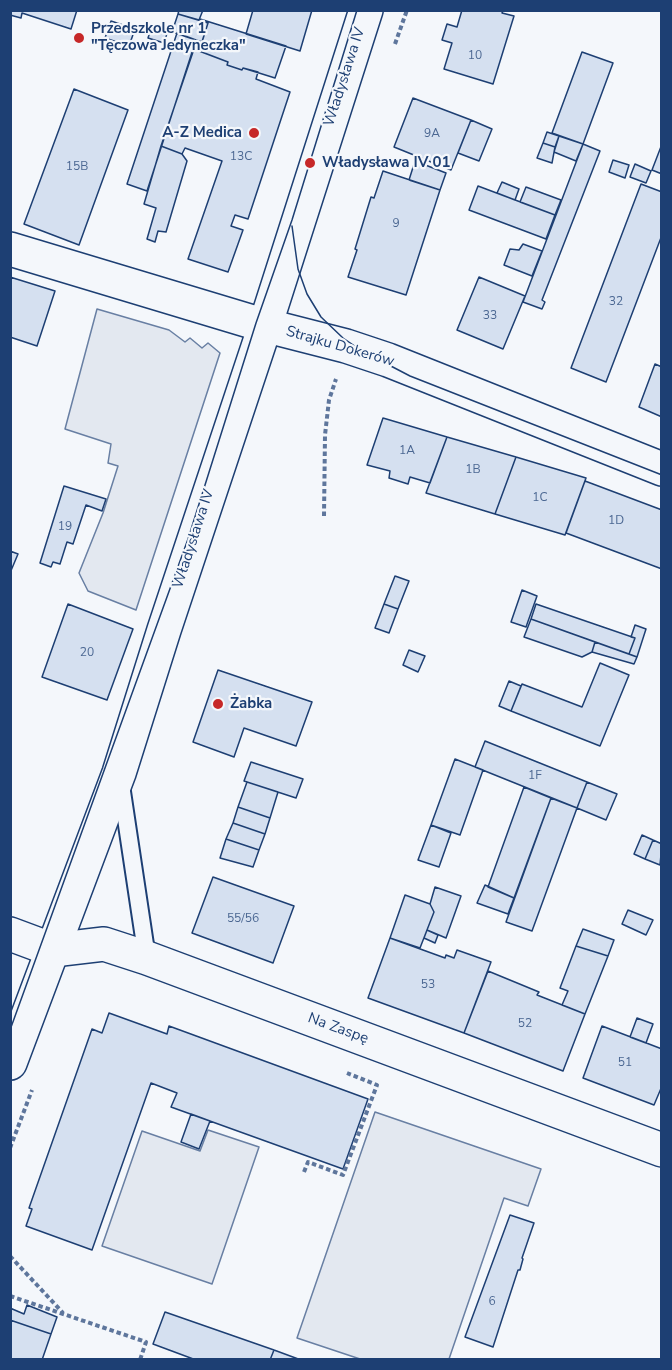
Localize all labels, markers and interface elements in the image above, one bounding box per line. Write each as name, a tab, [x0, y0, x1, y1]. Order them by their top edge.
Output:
place label: Przedszkole nr 1 "Tęczowa Jedyneczka"	[91, 20, 246, 55]
street label: Władysława IV	[320, 25, 370, 129]
marker: Przedszkole nr 1 "Tęczowa Jedyneczka"	[72, 31, 86, 45]
house number: 10	[468, 49, 482, 63]
place label: A-Z Medica	[162, 124, 242, 142]
marker: A-Z Medica	[247, 126, 261, 140]
house number: 9A	[424, 127, 440, 141]
house number: 13C	[230, 150, 252, 164]
place label: Władysława IV 01	[322, 154, 451, 172]
marker: Władysława IV 01	[303, 156, 317, 170]
house number: 15B	[66, 160, 88, 174]
house number: 9	[392, 217, 400, 231]
house number: 32	[609, 295, 623, 309]
house number: 33	[483, 309, 497, 323]
street label: Strajku Dokerów	[284, 323, 396, 371]
house number: 1A	[399, 444, 415, 458]
house number: 1B	[465, 463, 481, 477]
street label: Władysława IV	[169, 487, 219, 591]
house number: 1C	[532, 491, 548, 505]
house number: 1D	[608, 514, 624, 528]
house number: 19	[58, 520, 72, 534]
house number: 20	[80, 646, 94, 660]
place label: Żabka	[230, 695, 272, 713]
marker: Żabka	[211, 697, 225, 711]
house number: 1F	[528, 769, 542, 783]
house number: 55/56	[227, 912, 259, 926]
house number: 53	[421, 978, 435, 992]
street label: Na Zaspę	[305, 1010, 371, 1048]
house number: 52	[518, 1017, 532, 1031]
house number: 51	[618, 1056, 632, 1070]
house number: 6	[488, 1295, 496, 1309]

